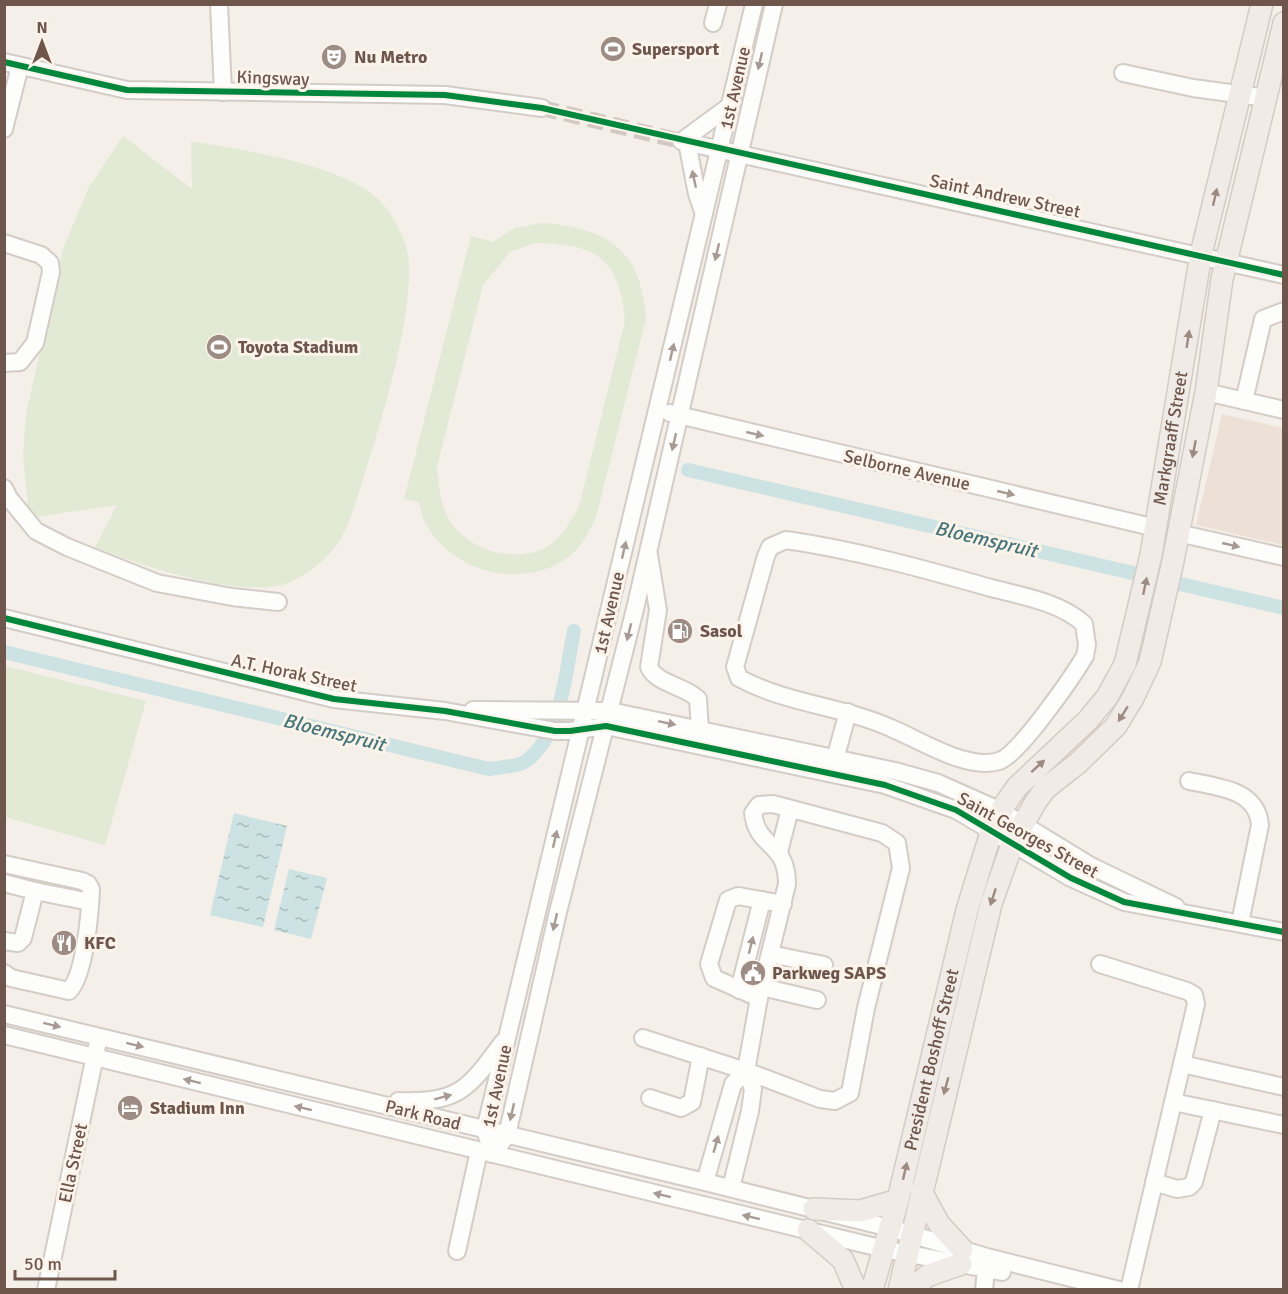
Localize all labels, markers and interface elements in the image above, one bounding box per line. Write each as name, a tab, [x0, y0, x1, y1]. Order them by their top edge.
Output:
north arrow	[12, 12, 72, 72]
text: N	[36, 18, 48, 38]
sports icon: Supersport	[598, 34, 628, 64]
place label: Supersport	[632, 38, 720, 60]
theatre icon: Nu Metro	[319, 42, 349, 72]
street label: 1st Avenue	[715, 45, 755, 131]
place label: Nu Metro	[354, 46, 427, 68]
one-way arrow	[755, 52, 764, 71]
street label: Kingsway	[236, 66, 310, 90]
one-way arrow	[689, 169, 698, 188]
street label: Saint Andrew Street	[928, 169, 1082, 223]
one-way arrow	[1210, 188, 1220, 207]
one-way arrow	[712, 242, 721, 261]
one-way arrow	[1183, 329, 1192, 348]
sports icon: Toyota Stadium	[204, 332, 234, 362]
place label: Toyota Stadium	[238, 336, 358, 358]
one-way arrow	[667, 342, 677, 361]
street label: Markgraaff Street	[1148, 369, 1192, 507]
one-way arrow	[746, 430, 764, 440]
one-way arrow	[669, 433, 678, 452]
one-way arrow	[1189, 440, 1198, 459]
street label: Selborne Avenue	[842, 445, 972, 495]
one-way arrow	[997, 489, 1016, 498]
water label: Bloemspruit	[932, 516, 1041, 564]
one-way arrow	[620, 541, 630, 560]
one-way arrow	[1221, 541, 1240, 551]
street label: 1st Avenue	[589, 570, 629, 656]
one-way arrow	[1140, 577, 1150, 595]
fuel station icon: Sasol	[665, 616, 695, 646]
place label: Sasol	[700, 620, 743, 642]
one-way arrow	[624, 622, 634, 641]
street label: A.T. Horak Street	[229, 649, 359, 697]
one-way arrow	[1118, 706, 1129, 722]
water label: Bloemspruit	[280, 708, 389, 758]
one-way arrow	[658, 719, 677, 728]
one-way arrow	[1031, 759, 1046, 773]
street label: Saint Georges Street	[954, 787, 1102, 883]
one-way arrow	[550, 830, 560, 848]
one-way arrow	[988, 888, 998, 906]
one-way arrow	[550, 913, 560, 931]
restaurant icon: KFC	[49, 928, 79, 958]
place label: KFC	[84, 932, 116, 954]
one-way arrow	[746, 936, 756, 954]
public building icon: Parkweg SAPS	[738, 958, 768, 988]
place label: Parkweg SAPS	[772, 962, 886, 984]
street label: President Boshoff Street	[899, 966, 964, 1153]
one-way arrow	[43, 1021, 61, 1031]
one-way arrow	[126, 1041, 144, 1051]
street label: 1st Avenue	[477, 1043, 517, 1129]
one-way arrow	[183, 1075, 202, 1085]
one-way arrow	[940, 1077, 950, 1095]
one-way arrow	[434, 1092, 452, 1102]
hotel icon: Stadium Inn	[115, 1093, 145, 1123]
street label: Park Road	[383, 1095, 463, 1135]
place label: Stadium Inn	[150, 1097, 245, 1119]
one-way arrow	[294, 1102, 312, 1112]
one-way arrow	[507, 1103, 517, 1121]
street label: Ella Street	[54, 1121, 92, 1205]
one-way arrow	[712, 1134, 721, 1152]
one-way arrow	[900, 1162, 910, 1180]
one-way arrow	[653, 1189, 671, 1199]
one-way arrow	[742, 1211, 760, 1221]
scale bar	[15, 1243, 116, 1281]
text: 50 m	[24, 1253, 62, 1275]

